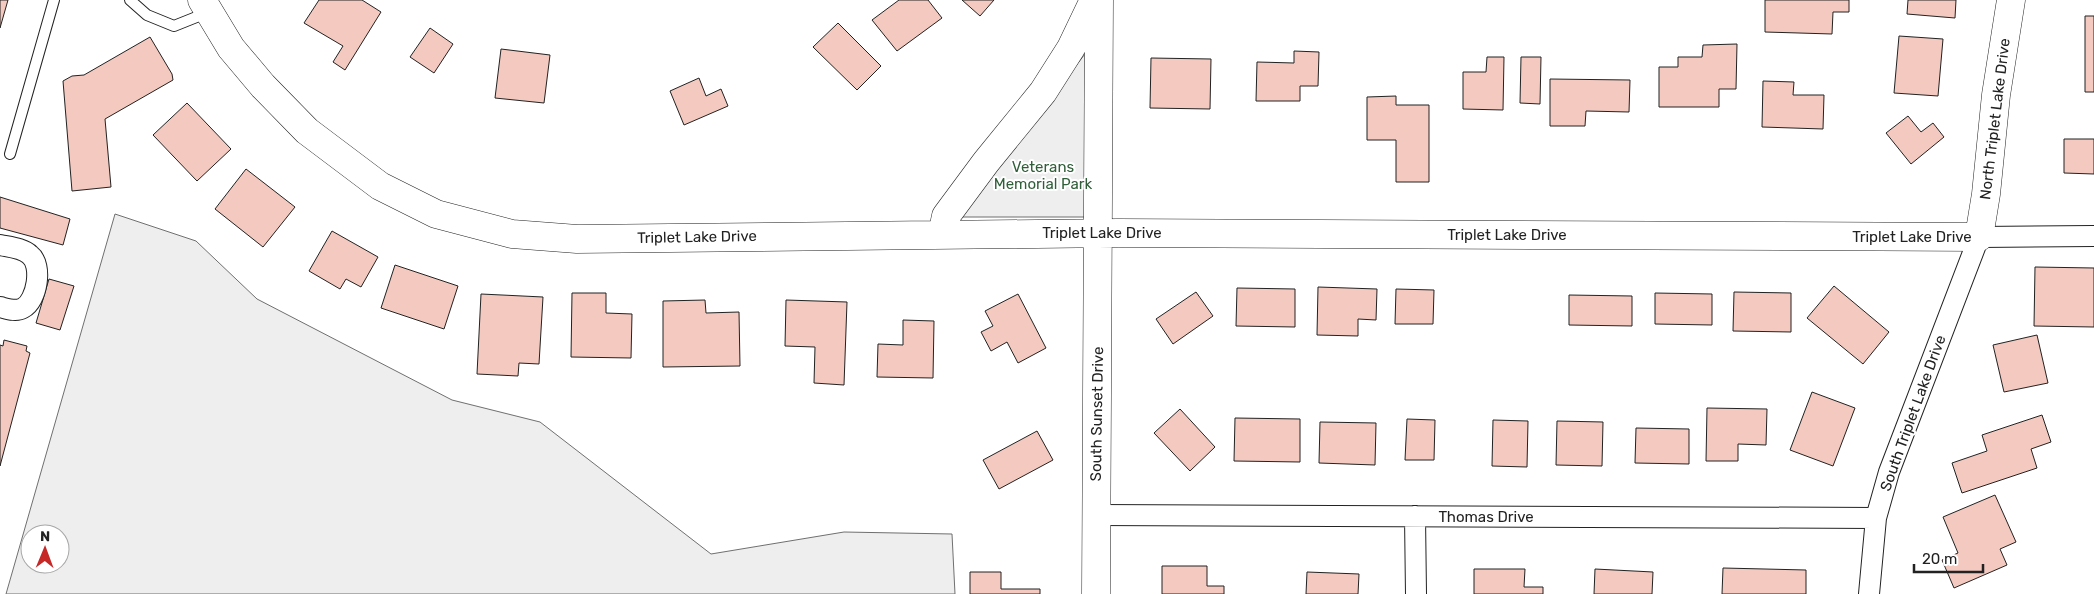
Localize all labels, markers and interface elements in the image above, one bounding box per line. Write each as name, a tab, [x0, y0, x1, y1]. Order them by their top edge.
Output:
street label: North Triplet Lake Drive	[1976, 37, 2014, 201]
park label: Veterans Memorial Park	[994, 158, 1092, 193]
street label: Triplet Lake Drive	[1042, 224, 1162, 242]
street label: Triplet Lake Drive	[1447, 226, 1567, 244]
street label: Triplet Lake Drive	[637, 227, 757, 247]
street label: Triplet Lake Drive	[1852, 228, 1972, 246]
street label: South Triplet Lake Drive	[1876, 332, 1950, 494]
street label: South Sunset Drive	[1087, 346, 1107, 482]
street label: Thomas Drive	[1438, 508, 1534, 526]
north arrow	[20, 524, 70, 574]
text: N	[40, 528, 50, 545]
scale bar	[1914, 542, 1983, 574]
text: 20 m	[1922, 550, 1957, 568]

